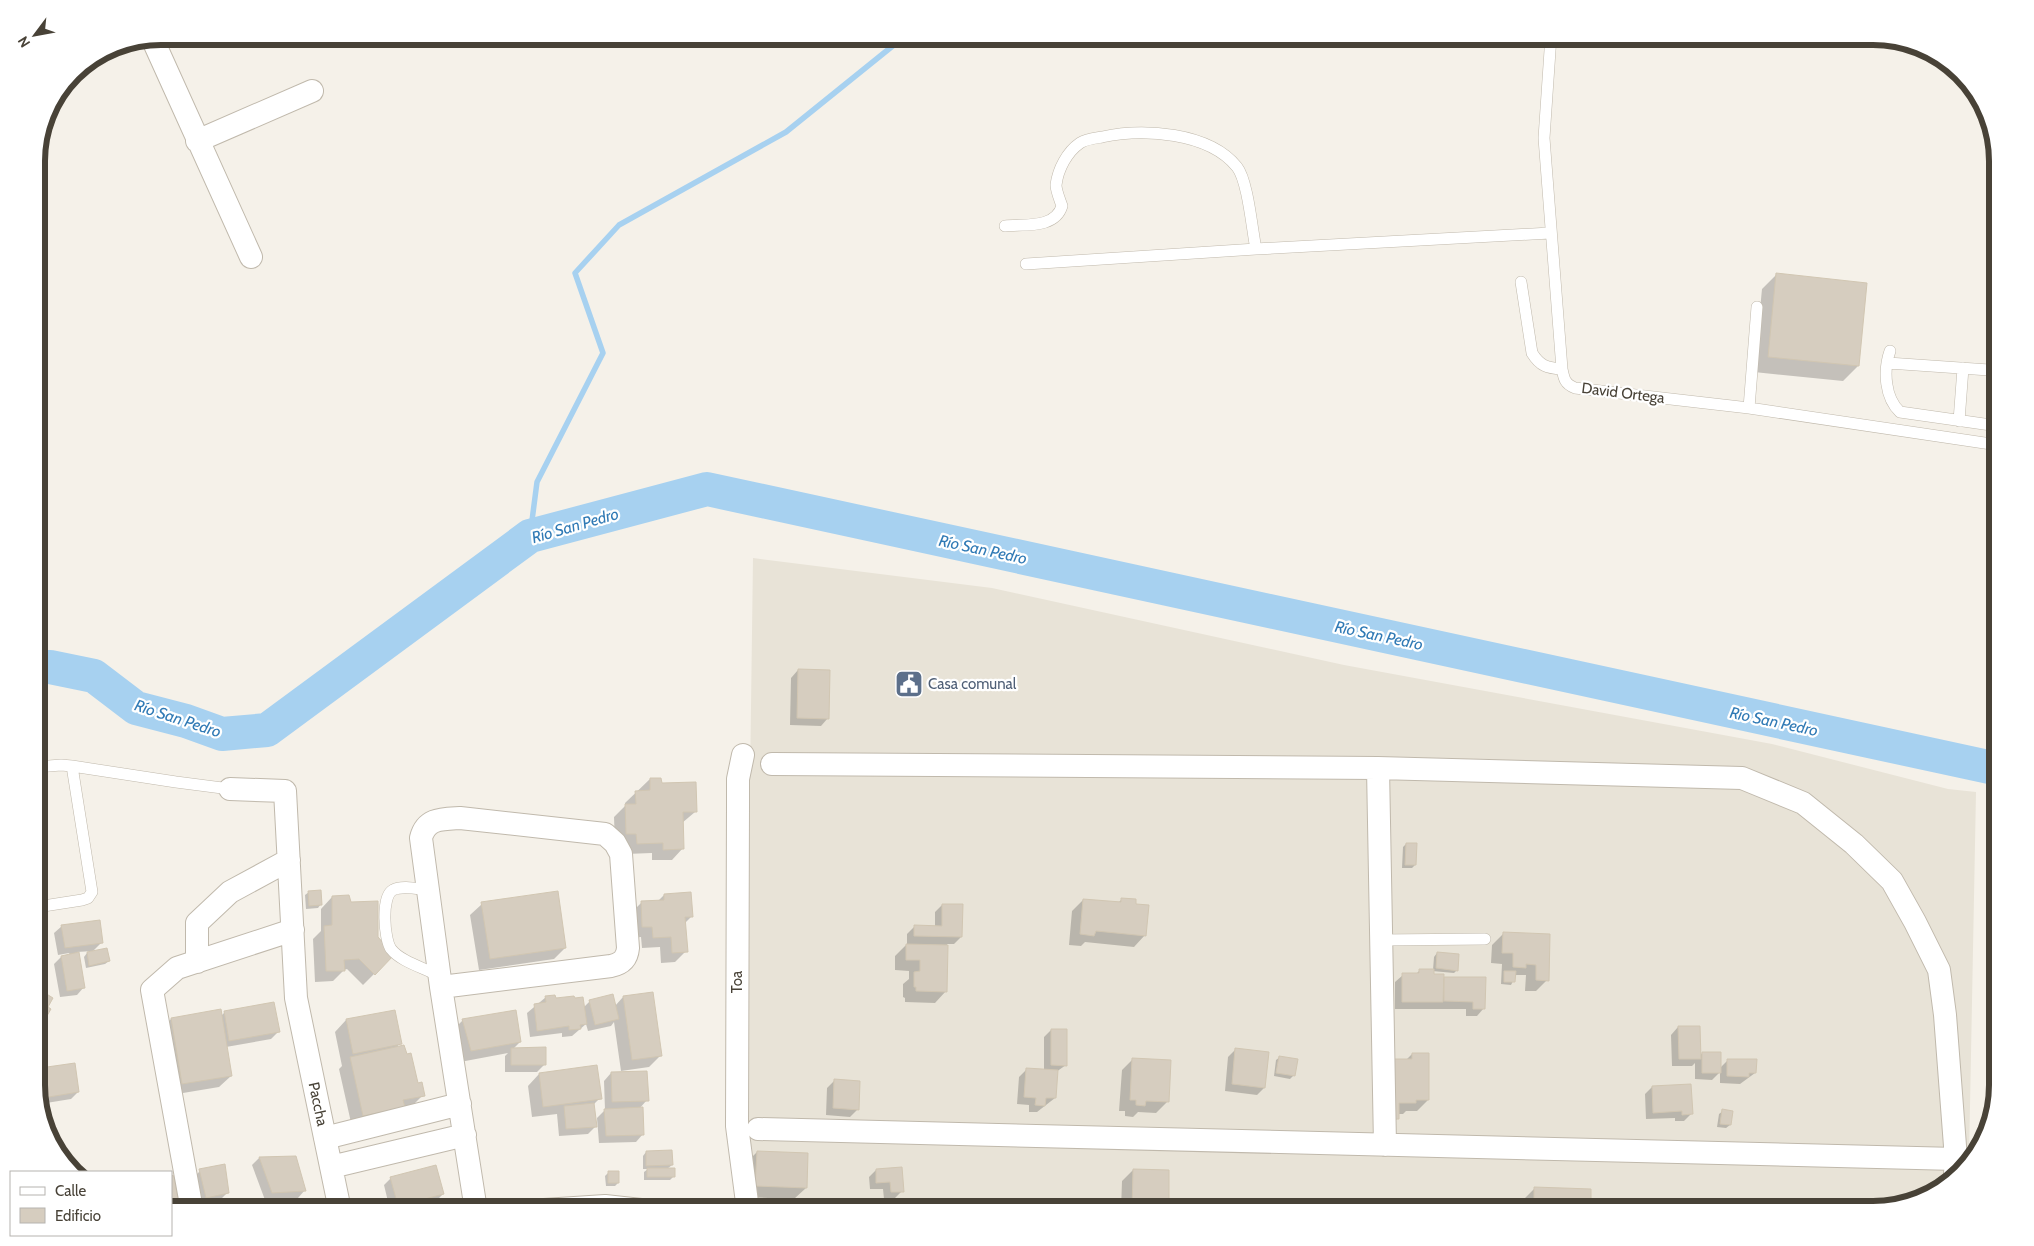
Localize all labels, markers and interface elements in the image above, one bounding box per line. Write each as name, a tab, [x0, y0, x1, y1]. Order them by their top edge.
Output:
north arrow	[10, 10, 60, 60]
text: N	[14, 33, 34, 51]
street label: David Ortega	[1580, 379, 1666, 407]
water label: Río San Pedro	[529, 504, 621, 547]
water label: Río San Pedro	[937, 531, 1029, 568]
water label: Río San Pedro	[1333, 617, 1425, 654]
public building icon: Casa comunal	[894, 669, 924, 699]
place label: Casa comunal	[928, 675, 1017, 693]
water label: Río San Pedro	[132, 696, 223, 741]
water label: Río San Pedro	[1728, 703, 1820, 740]
street label: Toa	[728, 970, 746, 993]
street label: Paccha	[305, 1080, 332, 1128]
legend	[10, 1171, 172, 1236]
text: Calle	[55, 1182, 86, 1200]
text: Edificio	[55, 1207, 101, 1225]

